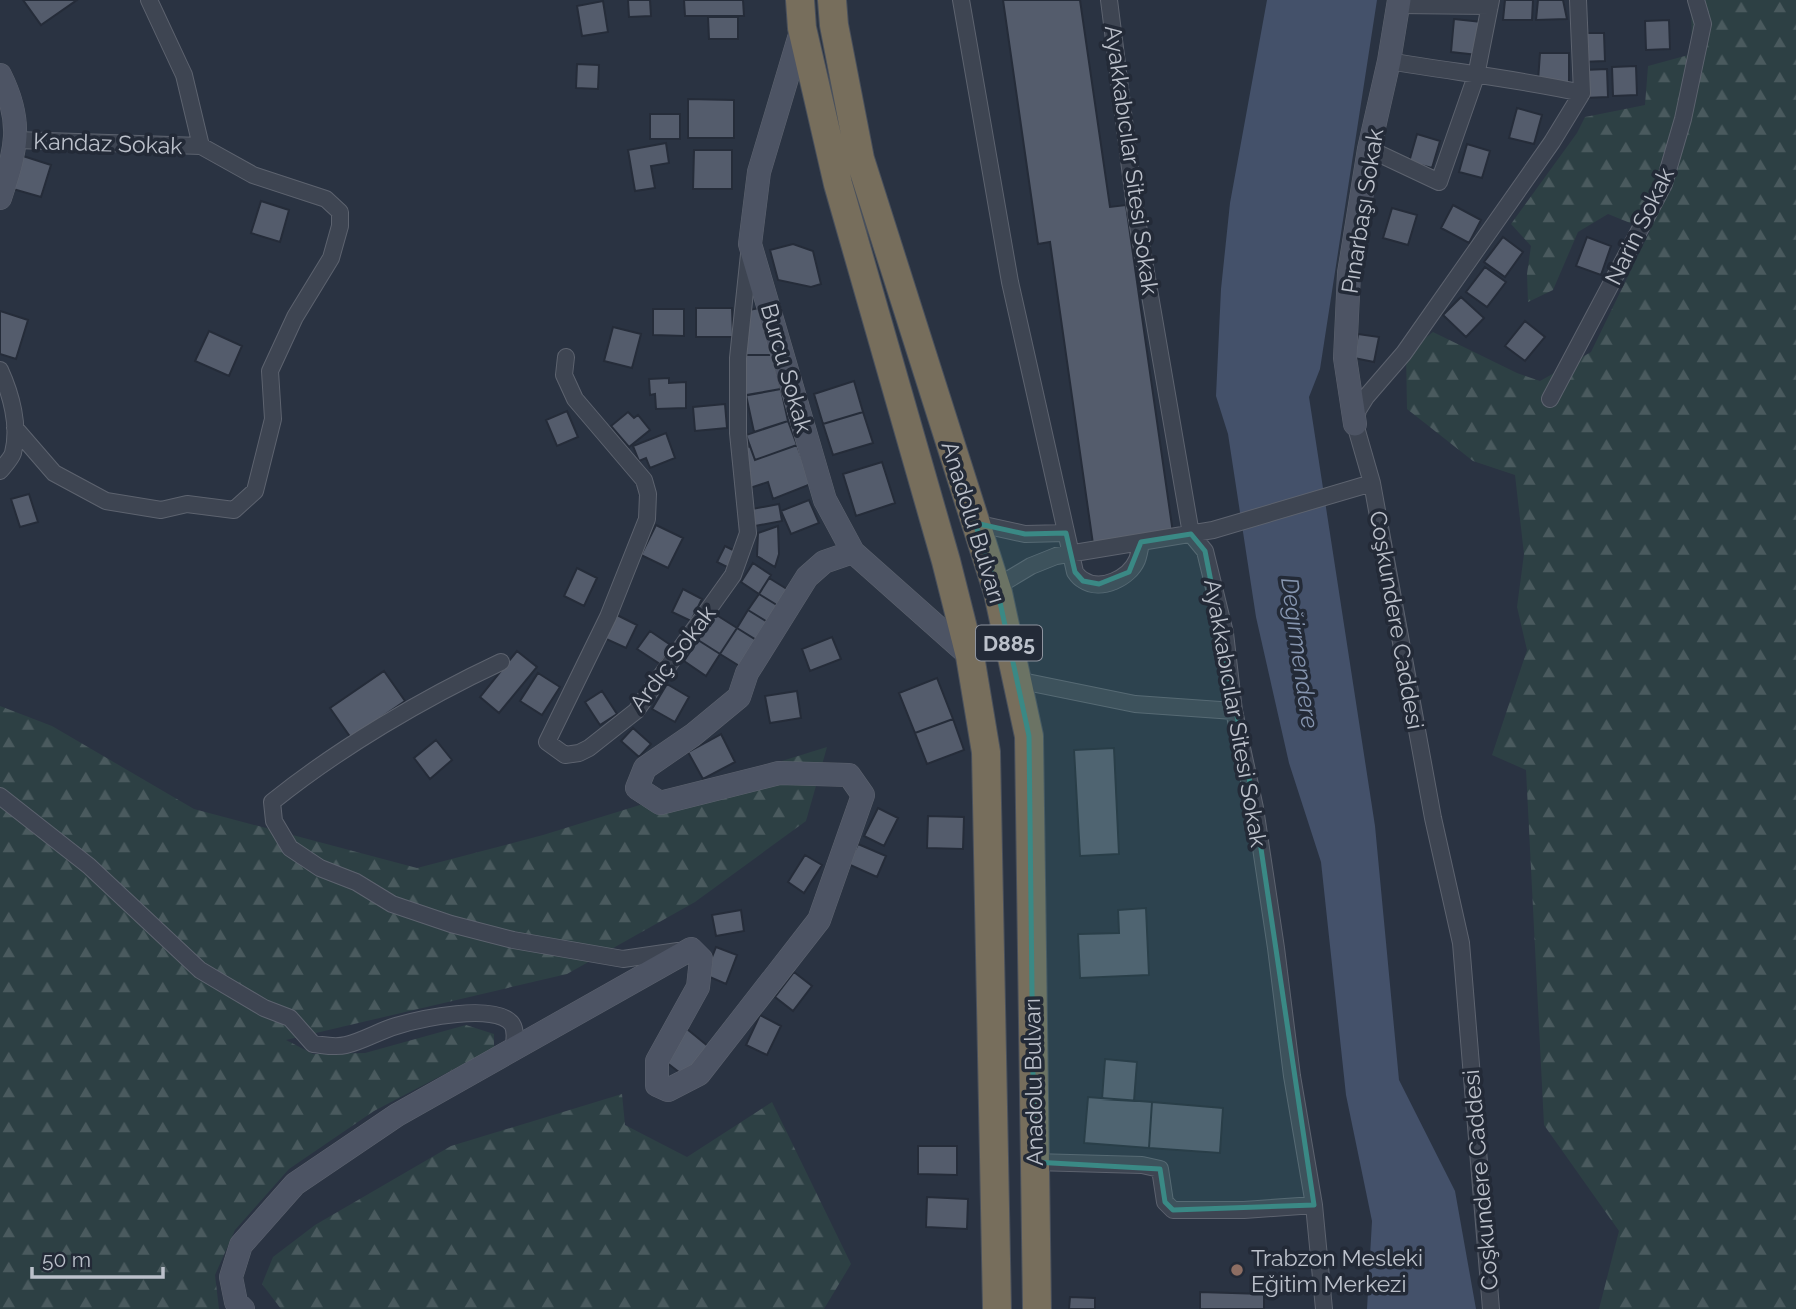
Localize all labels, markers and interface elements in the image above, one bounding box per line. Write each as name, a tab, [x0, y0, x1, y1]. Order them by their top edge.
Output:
street label: Ayakkabıcılar Sitesi Sokak	[1100, 24, 1164, 296]
street label: Kandaz Sokak	[33, 127, 183, 159]
street label: Pınarbaşı Sokak	[1336, 127, 1388, 295]
street label: Narin Sokak	[1599, 163, 1679, 289]
street label: Burcu Sokak	[756, 300, 818, 436]
street label: Anadolu Bulvarı	[937, 438, 1011, 606]
street label: Coşkundere Caddesi	[1364, 509, 1430, 731]
water label: Değirmendere	[1275, 576, 1325, 731]
street label: Ayakkabıcılar Sitesi Sokak	[1199, 577, 1273, 849]
street label: Ardıç Sokak	[623, 600, 721, 716]
road number: D885	[976, 626, 1042, 660]
street label: Anadolu Bulvarı	[1018, 998, 1048, 1166]
street label: Coşkundere Caddesi	[1457, 1069, 1503, 1291]
scale bar	[32, 1236, 163, 1280]
place label: Trabzon Mesleki Eğitim Merkezi	[1251, 1244, 1423, 1297]
text: 50 m	[42, 1247, 91, 1272]
marker: Trabzon Mesleki Eğitim Merkezi	[1229, 1262, 1245, 1278]

